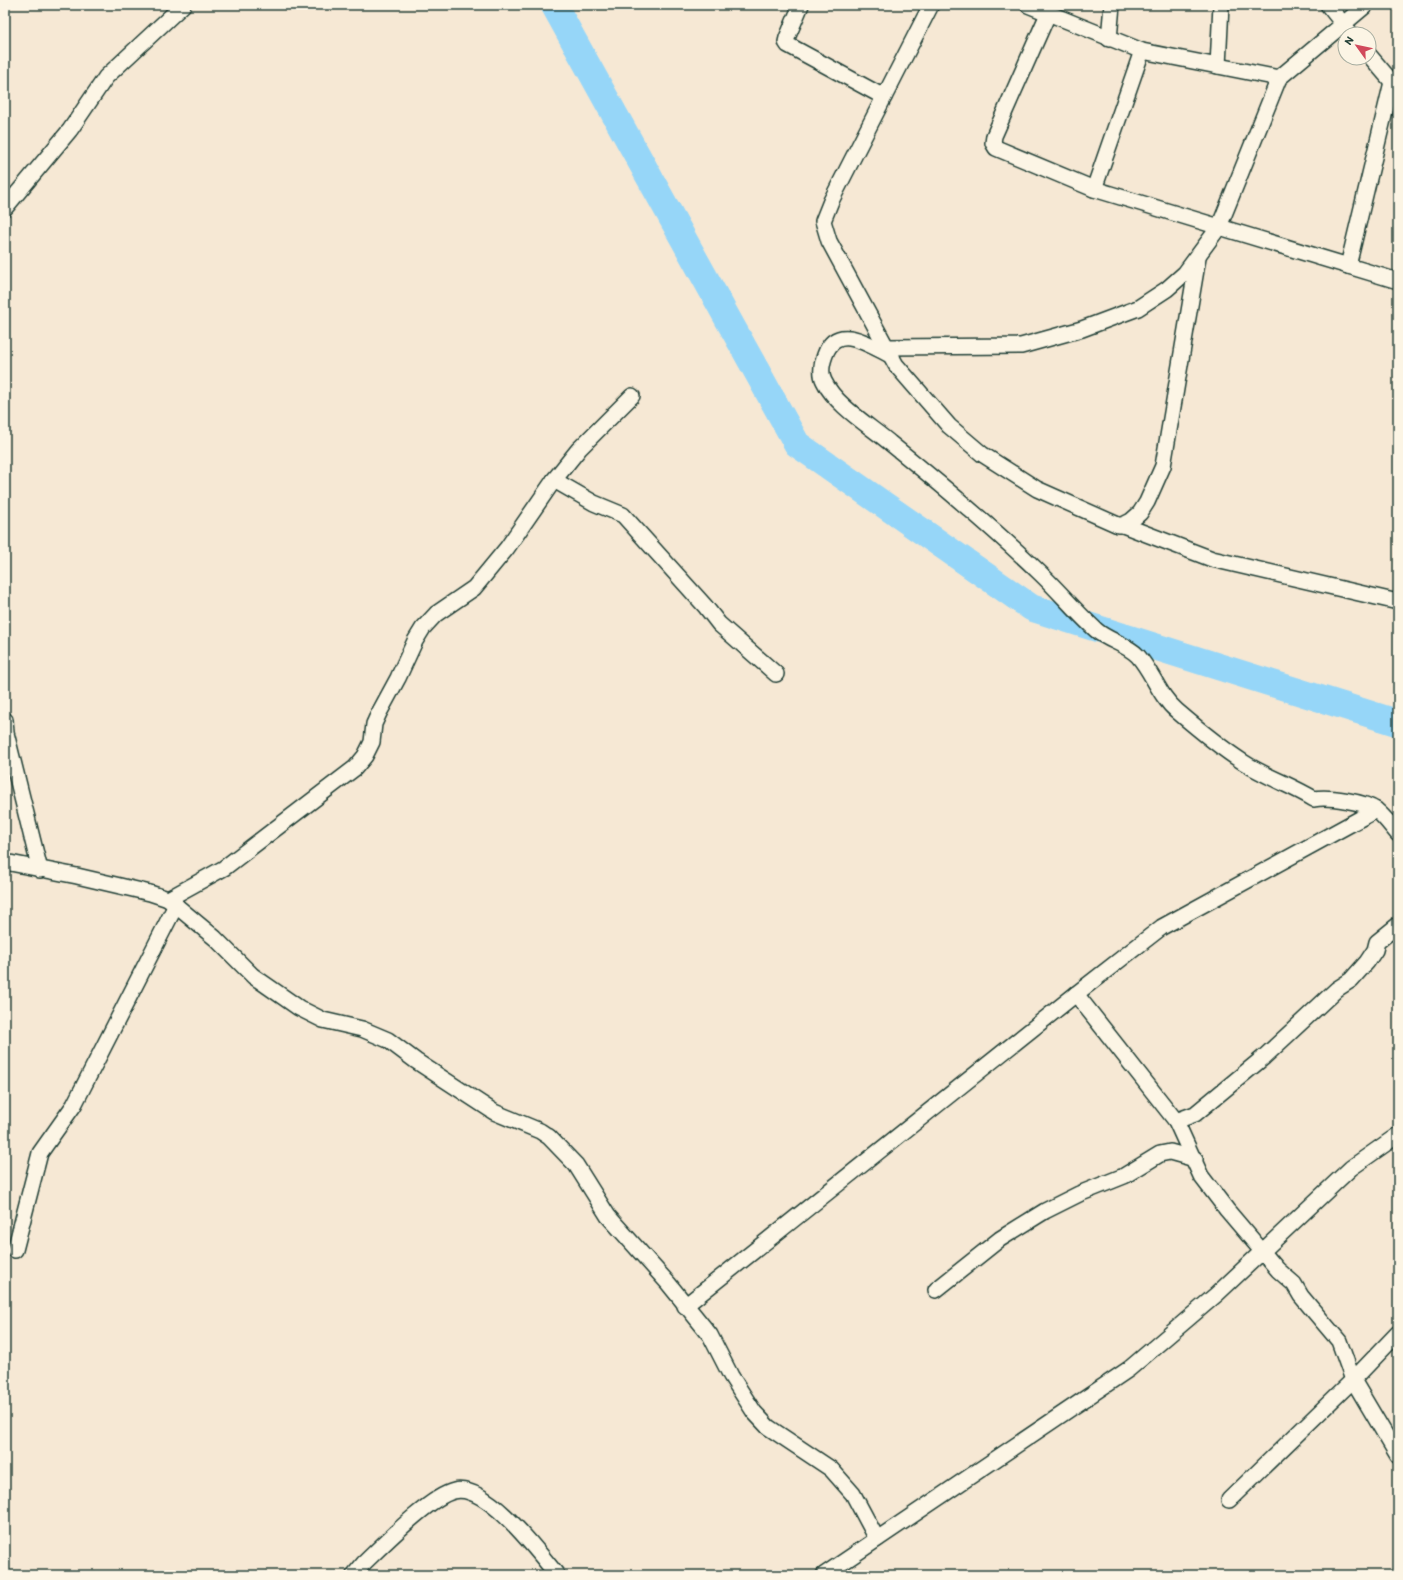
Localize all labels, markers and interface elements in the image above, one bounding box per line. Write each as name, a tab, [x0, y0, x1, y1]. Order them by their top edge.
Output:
north arrow	[1337, 26, 1377, 66]
text: N	[1342, 34, 1357, 47]

